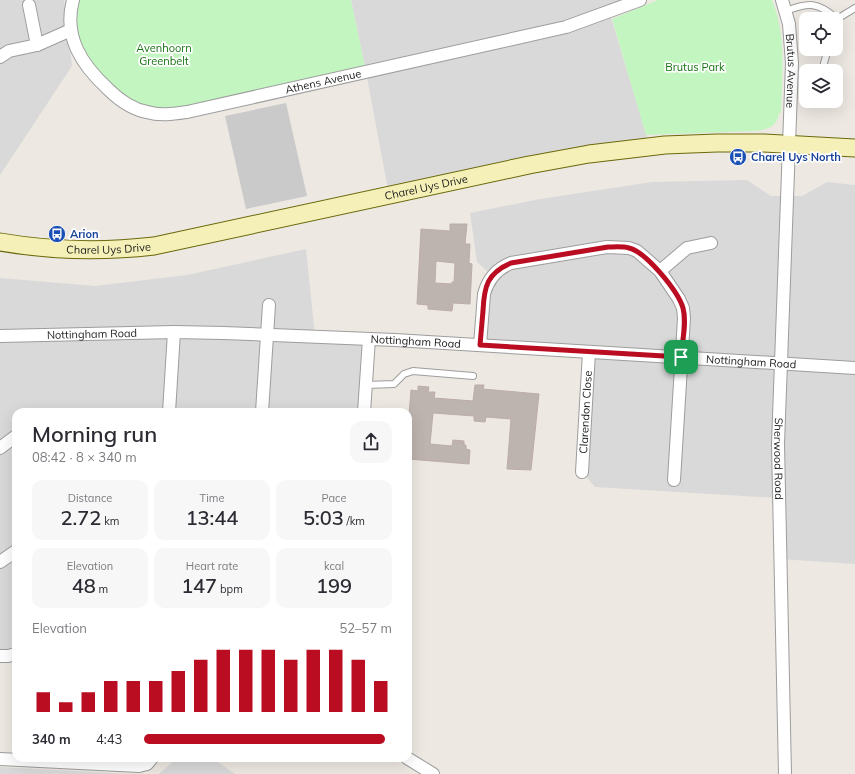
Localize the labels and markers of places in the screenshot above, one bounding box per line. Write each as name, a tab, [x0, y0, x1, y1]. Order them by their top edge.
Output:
bus stop icon: Charel Uys North	[728, 147, 748, 167]
place label: Charel Uys North	[751, 150, 841, 164]
bus stop icon: Arion	[47, 224, 67, 244]
place label: Arion	[70, 227, 99, 241]
pin	[664, 340, 698, 374]

